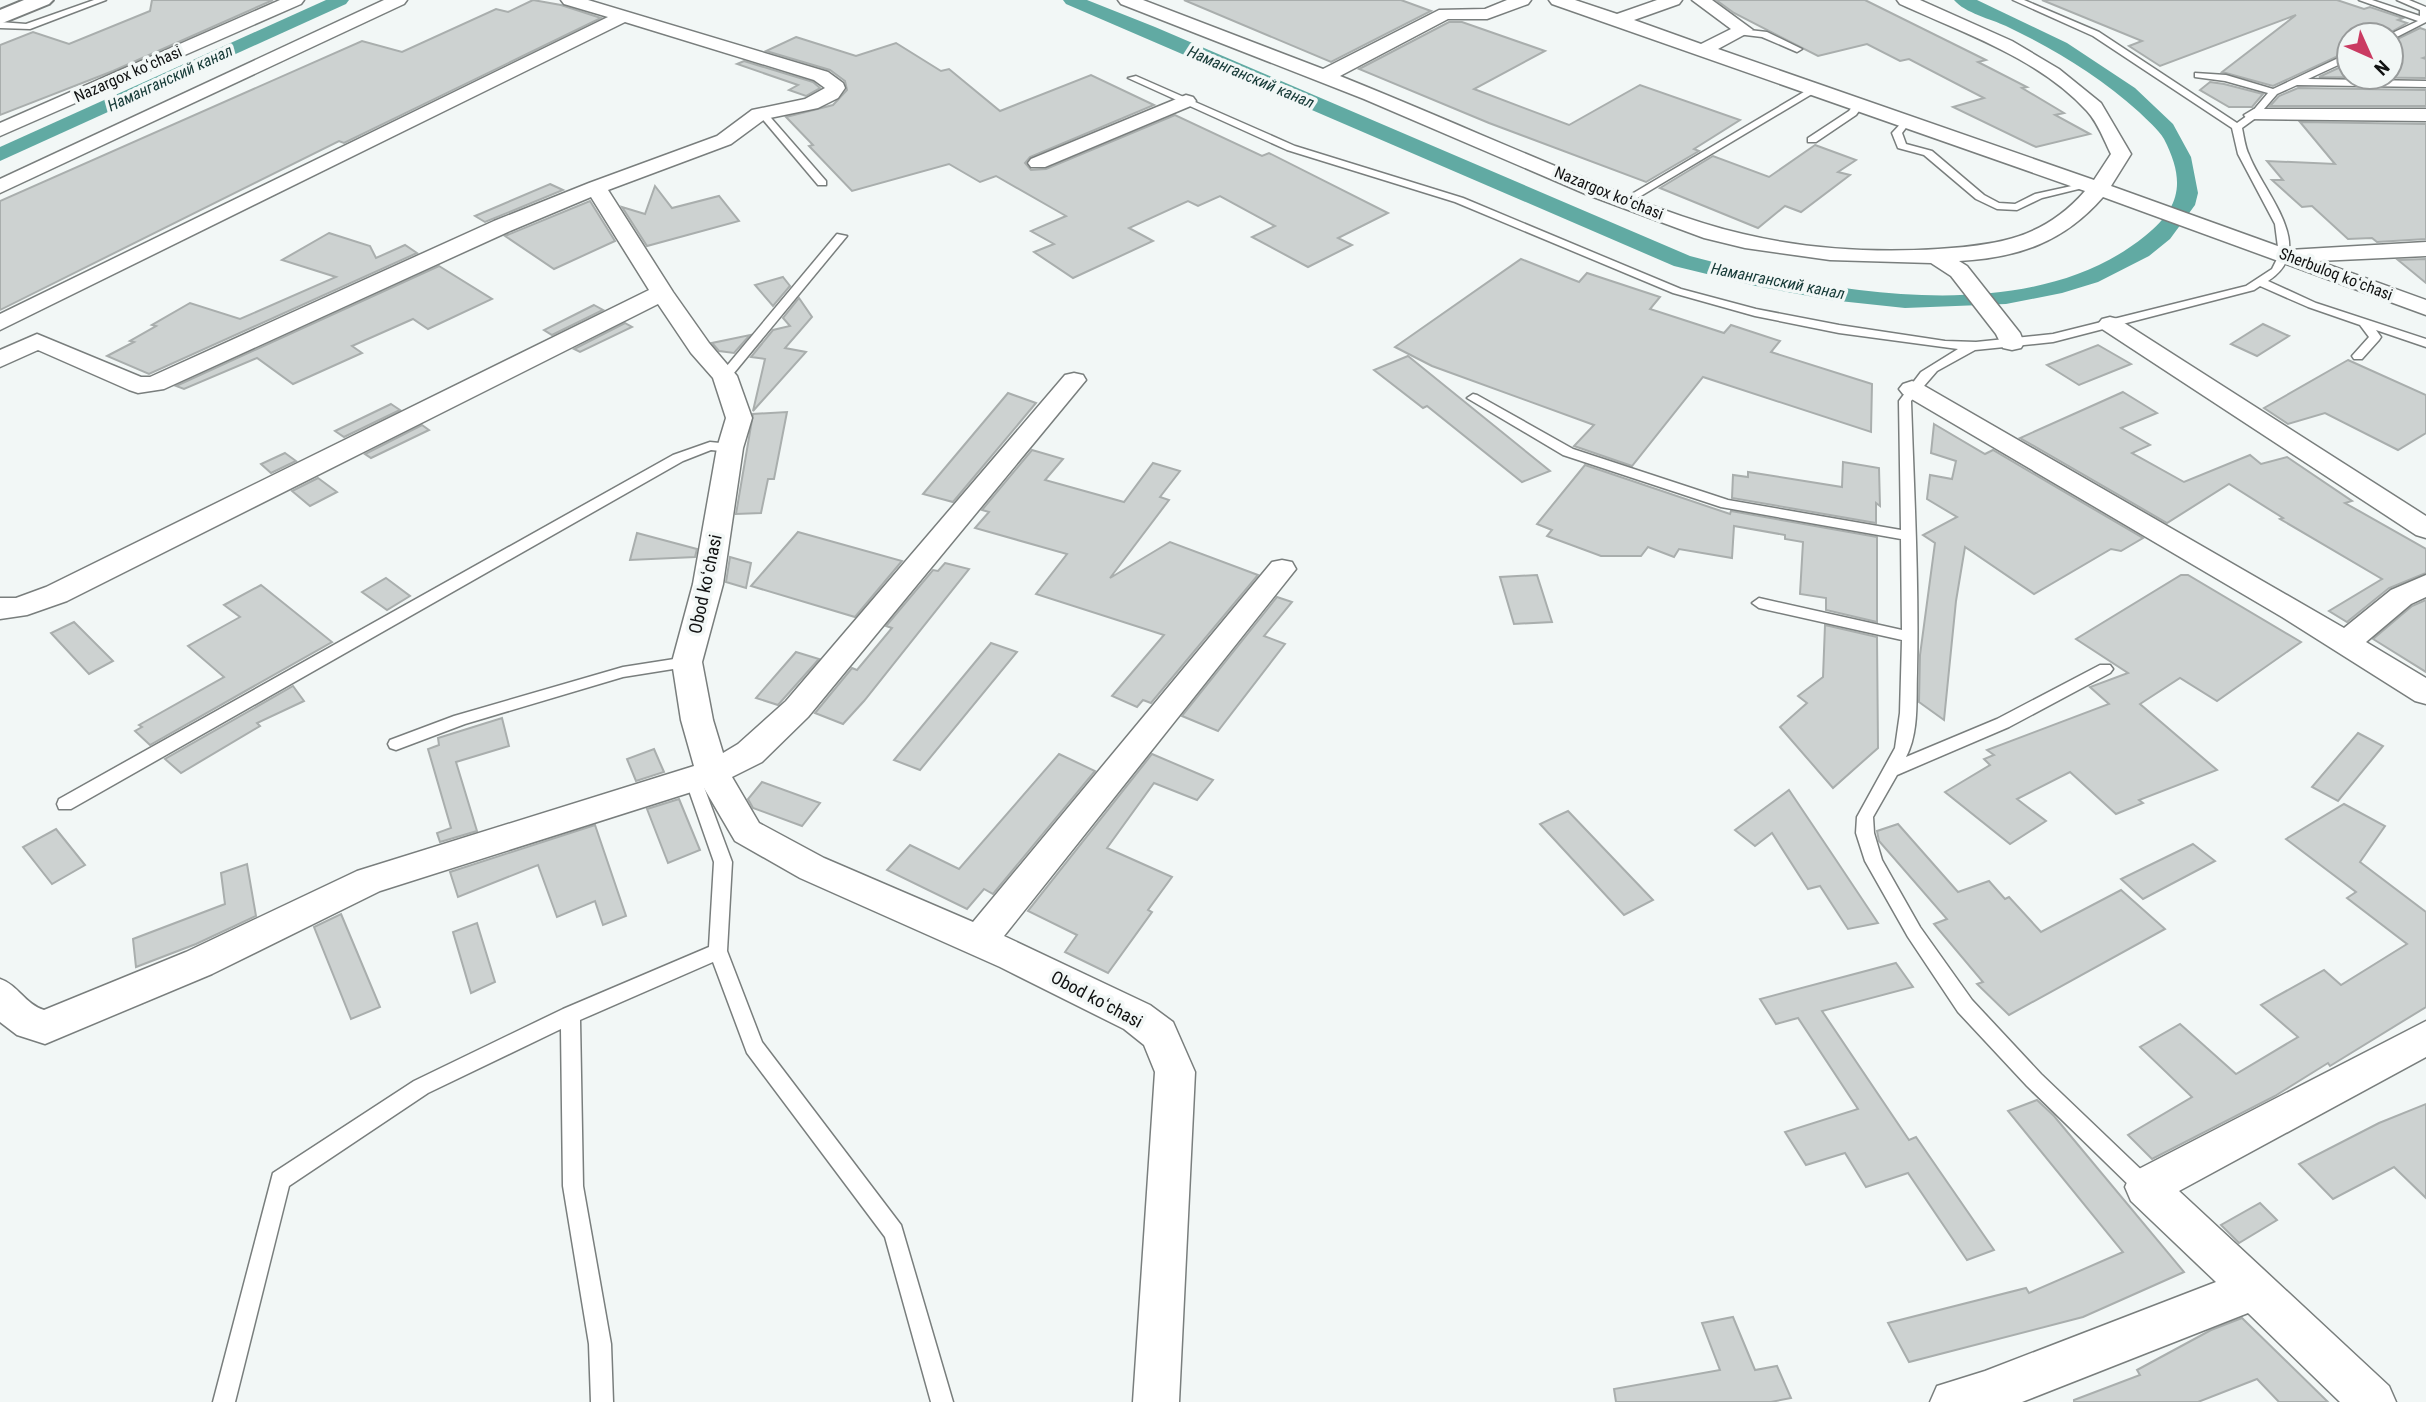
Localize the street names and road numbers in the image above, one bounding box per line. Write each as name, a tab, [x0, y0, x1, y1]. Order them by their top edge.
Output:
street label: Nazargox koʻchasi	[71, 42, 185, 106]
street label: Nazargox koʻchasi	[1552, 162, 1666, 224]
street label: Sherbuloq koʻchasi	[2277, 244, 2395, 304]
street label: Obod koʻchasi	[684, 532, 726, 636]
street label: Obod koʻchasi	[1048, 966, 1146, 1032]

